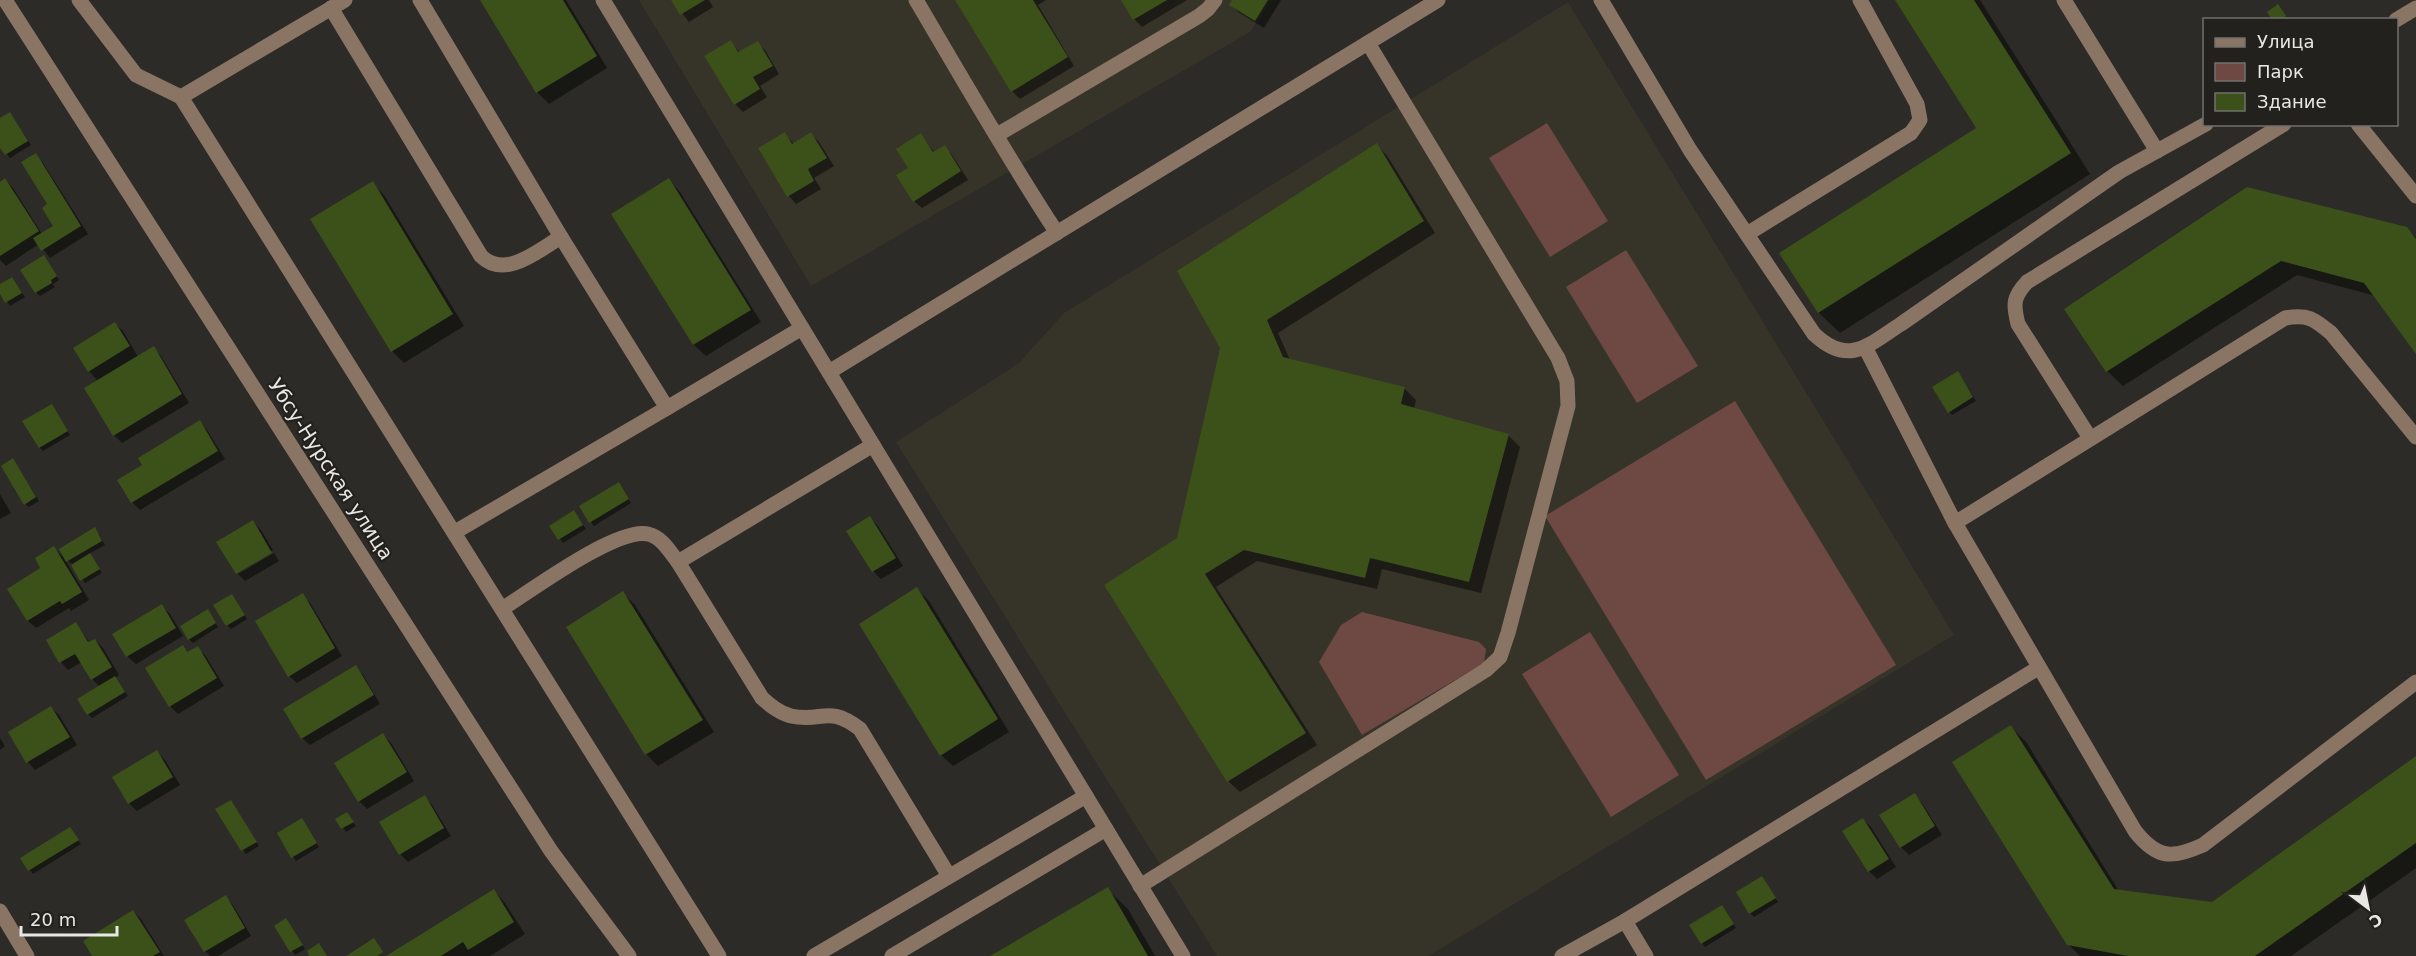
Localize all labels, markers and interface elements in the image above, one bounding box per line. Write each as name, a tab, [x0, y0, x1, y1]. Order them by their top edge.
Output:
legend	[2203, 18, 2398, 126]
text: Улица	[2257, 31, 2314, 52]
text: Парк	[2257, 61, 2304, 82]
text: Здание	[2257, 91, 2327, 112]
street label: Убсу-Нурская улица	[263, 374, 399, 564]
north arrow	[2338, 878, 2398, 938]
scale bar	[21, 899, 117, 937]
text: 20 m	[30, 909, 76, 930]
text: С	[2366, 909, 2386, 931]

